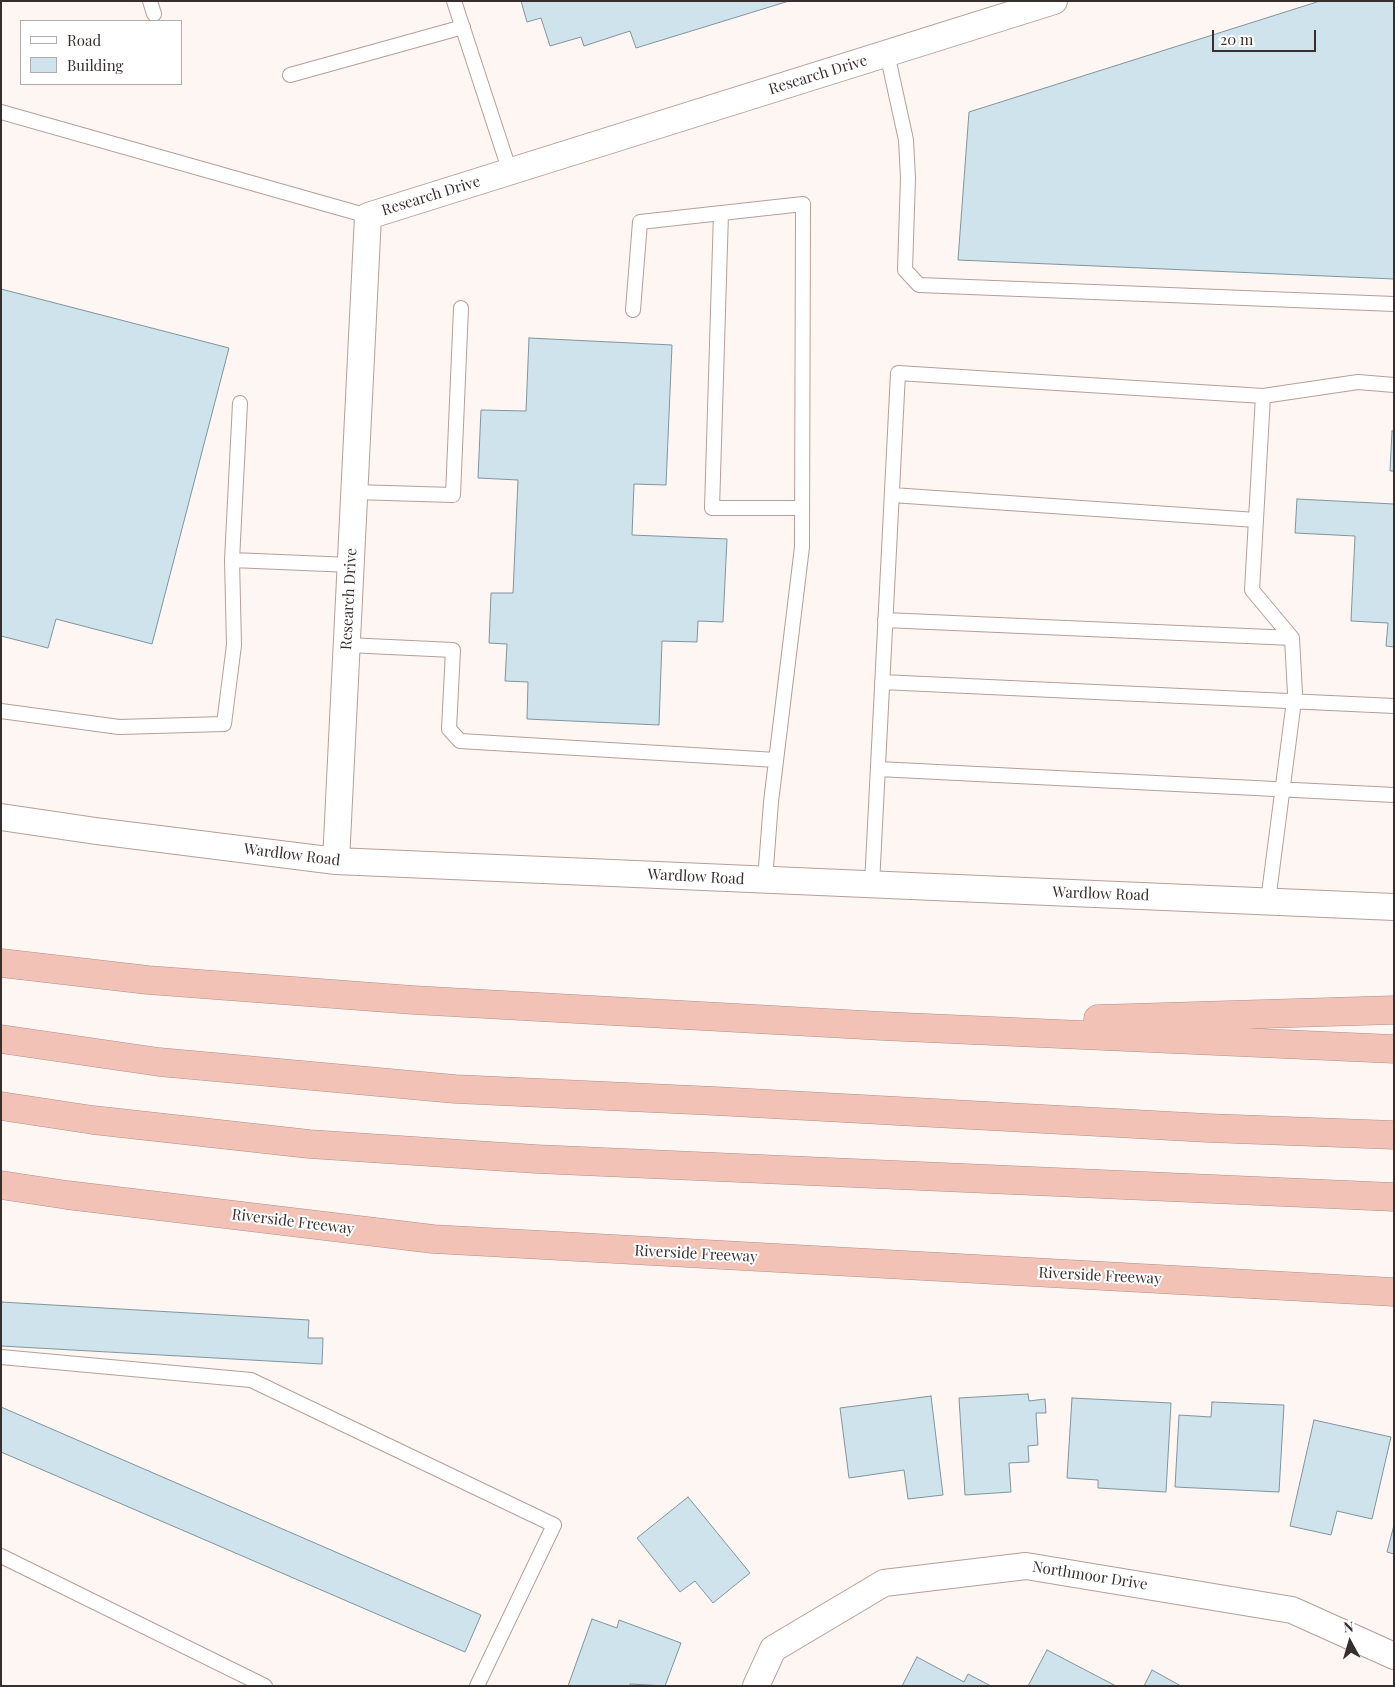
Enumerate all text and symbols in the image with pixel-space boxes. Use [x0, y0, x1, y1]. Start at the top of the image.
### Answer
legend [20, 20, 182, 85]
scale bar [1215, 20, 1319, 52]
text: 20 m [1220, 29, 1253, 49]
text: Road [67, 30, 101, 50]
street label: Research Drive [767, 51, 869, 99]
text: Building [67, 55, 123, 75]
street label: Research Drive [380, 172, 482, 220]
street label: Research Drive [337, 548, 361, 650]
street label: Wardlow Road [243, 840, 341, 870]
street label: Wardlow Road [647, 865, 745, 889]
street label: Wardlow Road [1052, 883, 1150, 905]
street label: Riverside Freeway [231, 1206, 355, 1238]
street label: Riverside Freeway [634, 1242, 758, 1266]
street label: Riverside Freeway [1038, 1264, 1162, 1288]
street label: Northmoor Drive [1031, 1558, 1149, 1594]
north arrow [1325, 1617, 1375, 1667]
text: N [1342, 1617, 1354, 1637]

